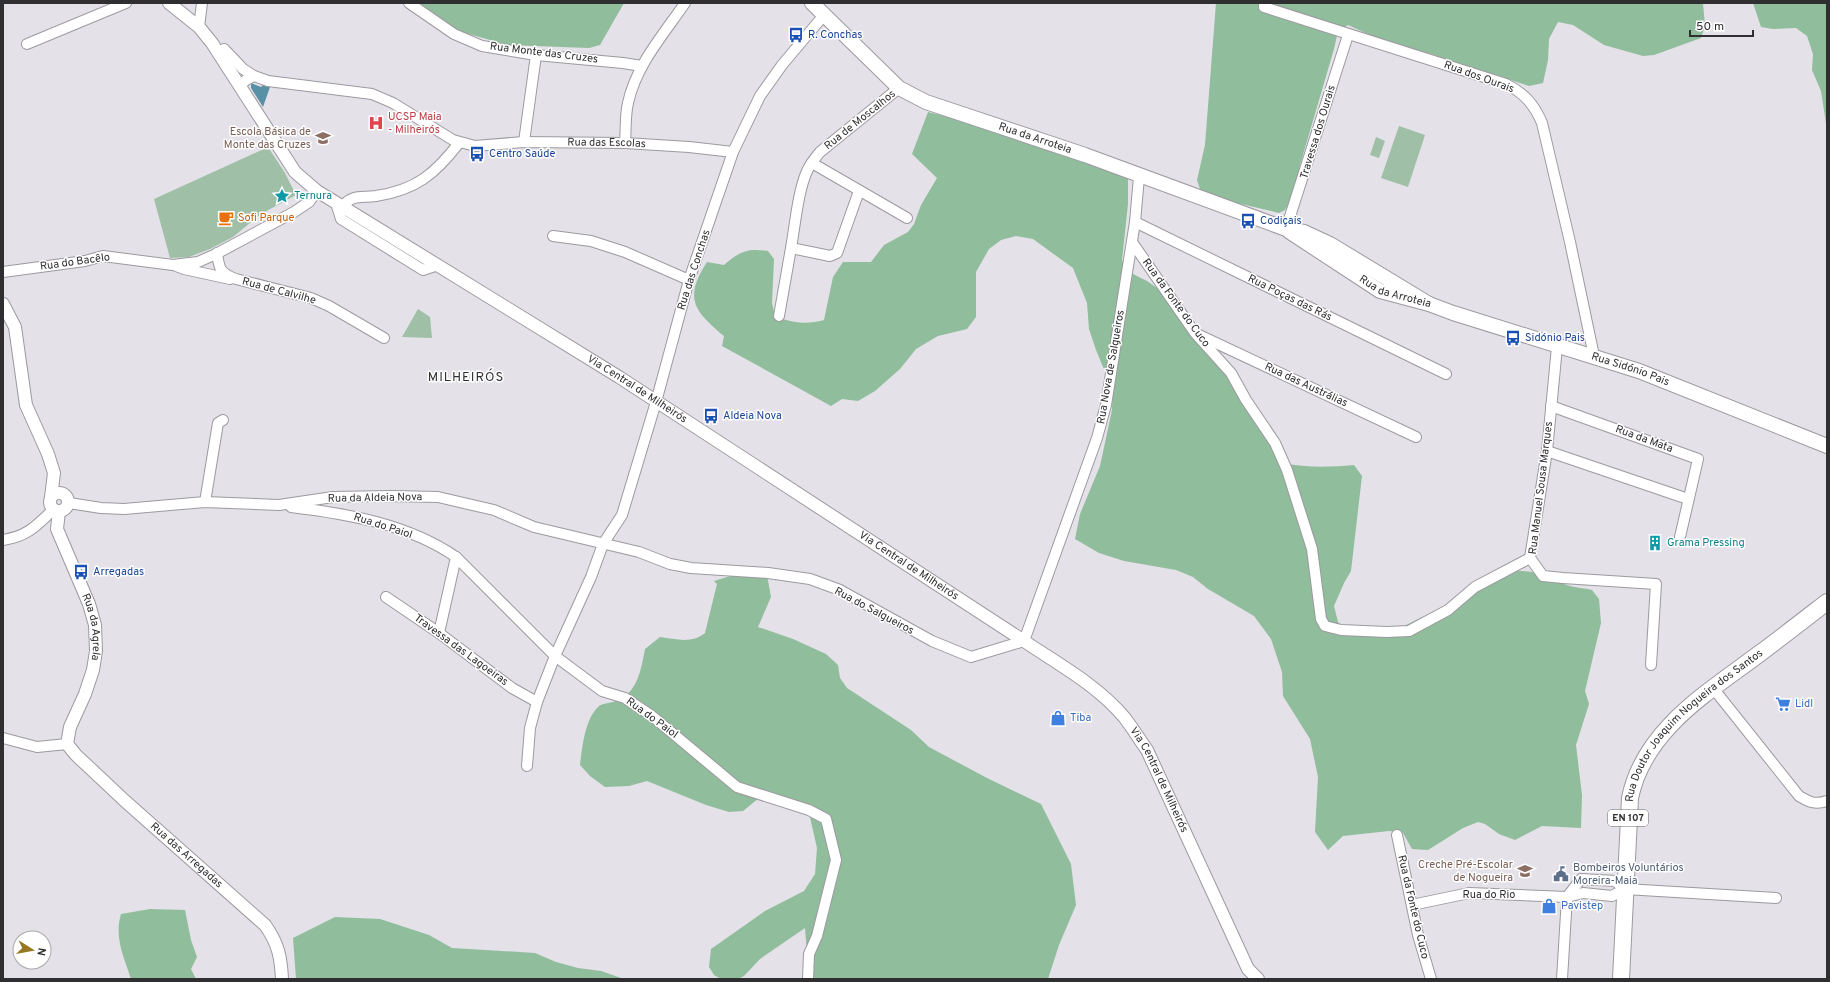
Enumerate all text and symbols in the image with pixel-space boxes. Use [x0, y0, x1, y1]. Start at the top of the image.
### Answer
scale bar [1690, 12, 1753, 38]
text: 50 m [1696, 19, 1724, 35]
bus stop icon: R. Conchas [787, 26, 805, 44]
place label: R. Conchas [808, 28, 863, 42]
street label: Rua Monte das Cruzes [489, 39, 599, 67]
street label: Rua dos Ourais [1442, 58, 1516, 96]
street label: Travessa dos Ourais [1297, 83, 1339, 181]
street label: Rua de Moscalhos [821, 87, 899, 153]
place label: UCSP Maia - Milheirós [388, 110, 442, 137]
hospital icon: UCSP Maia - Milheirós [367, 114, 385, 132]
street label: Rua da Arroteia [997, 120, 1074, 157]
place label: Escola Básica de Monte das Cruzes [224, 125, 311, 152]
school or university icon: Escola Básica de Monte das Cruzes [314, 129, 332, 147]
street label: Rua das Escolas [567, 135, 646, 151]
bus stop icon: Centro Saúde [468, 145, 486, 163]
place label: Centro Saúde [489, 147, 555, 161]
place icon: Ternura [273, 187, 291, 205]
place label: Ternura [294, 189, 332, 203]
cafe icon: Sofi Parque [217, 209, 235, 227]
place label: Sofi Parque [238, 211, 294, 225]
bus stop icon: Codiçais [1239, 212, 1257, 230]
place label: Codiçais [1260, 214, 1302, 228]
street label: Rua das Conchas [674, 228, 714, 312]
street label: Rua do Bacêlo [39, 250, 111, 274]
street label: Rua da Fonte do Cuco [1139, 256, 1213, 350]
street label: Rua Poças das Rás [1246, 272, 1334, 324]
street label: Rua da Arroteia [1356, 272, 1433, 311]
street label: Rua de Calvilhe [241, 274, 318, 308]
street label: Rua Nova de Salgueiros [1094, 309, 1128, 425]
bus stop icon: Sidónio Pais [1504, 329, 1522, 347]
place label: Sidónio Pais [1525, 331, 1585, 345]
street label: Rua Sidónio Pais [1590, 350, 1671, 389]
street label: Via Central de Milheirós [584, 352, 690, 427]
street label: Rua das Austrálias [1262, 360, 1350, 410]
district label: MILHEIRÓS [428, 368, 504, 386]
bus stop icon: Aldeia Nova [702, 407, 720, 425]
place label: Aldeia Nova [723, 409, 782, 423]
street label: Rua Manuel Sousa Marques [1526, 421, 1556, 555]
street label: Rua da Mata [1613, 422, 1675, 456]
street label: Rua da Aldeia Nova [328, 490, 423, 506]
street label: Rua do Paiol [352, 510, 414, 542]
street label: Via Central de Milheirós [856, 528, 961, 603]
building icon: Grama Pressing [1646, 534, 1664, 552]
place label: Grama Pressing [1667, 536, 1745, 550]
bus stop icon: Arregadas [72, 563, 90, 581]
place label: Arregadas [93, 565, 144, 579]
street label: Rua do Salgueiros [832, 584, 916, 638]
street label: Rua da Agrela [78, 591, 103, 662]
street label: Travessa das Lagoeiras [411, 611, 511, 689]
street label: Rua Doutor Joaquim Nogueira dos Santos [1623, 646, 1766, 802]
street label: Rua do Paiol [623, 694, 681, 742]
supermarket icon: Lidl [1774, 695, 1792, 713]
place label: Lidl [1795, 697, 1813, 711]
shop icon: Tiba [1049, 709, 1067, 727]
place label: Tiba [1070, 711, 1092, 725]
street label: Via Central de Milheirós [1127, 724, 1191, 835]
road number: EN 107 [1608, 810, 1648, 826]
street label: Rua das Arregadas [147, 820, 226, 891]
street label: Rua da Fonte do Cuco [1394, 854, 1432, 960]
place label: Creche Pré-Escolar de Nogueira [1418, 858, 1514, 885]
place label: Bombeiros Voluntários Moreira-Maia [1573, 861, 1684, 888]
school or university icon: Creche Pré-Escolar de Nogueira [1516, 862, 1534, 880]
public building icon: Bombeiros Voluntários Moreira-Maia [1552, 865, 1570, 883]
street label: Rua do Rio [1463, 888, 1515, 902]
shop icon: Pavistep [1540, 897, 1558, 915]
place label: Pavistep [1561, 899, 1603, 913]
north arrow [12, 930, 52, 970]
text: N [33, 947, 48, 957]

